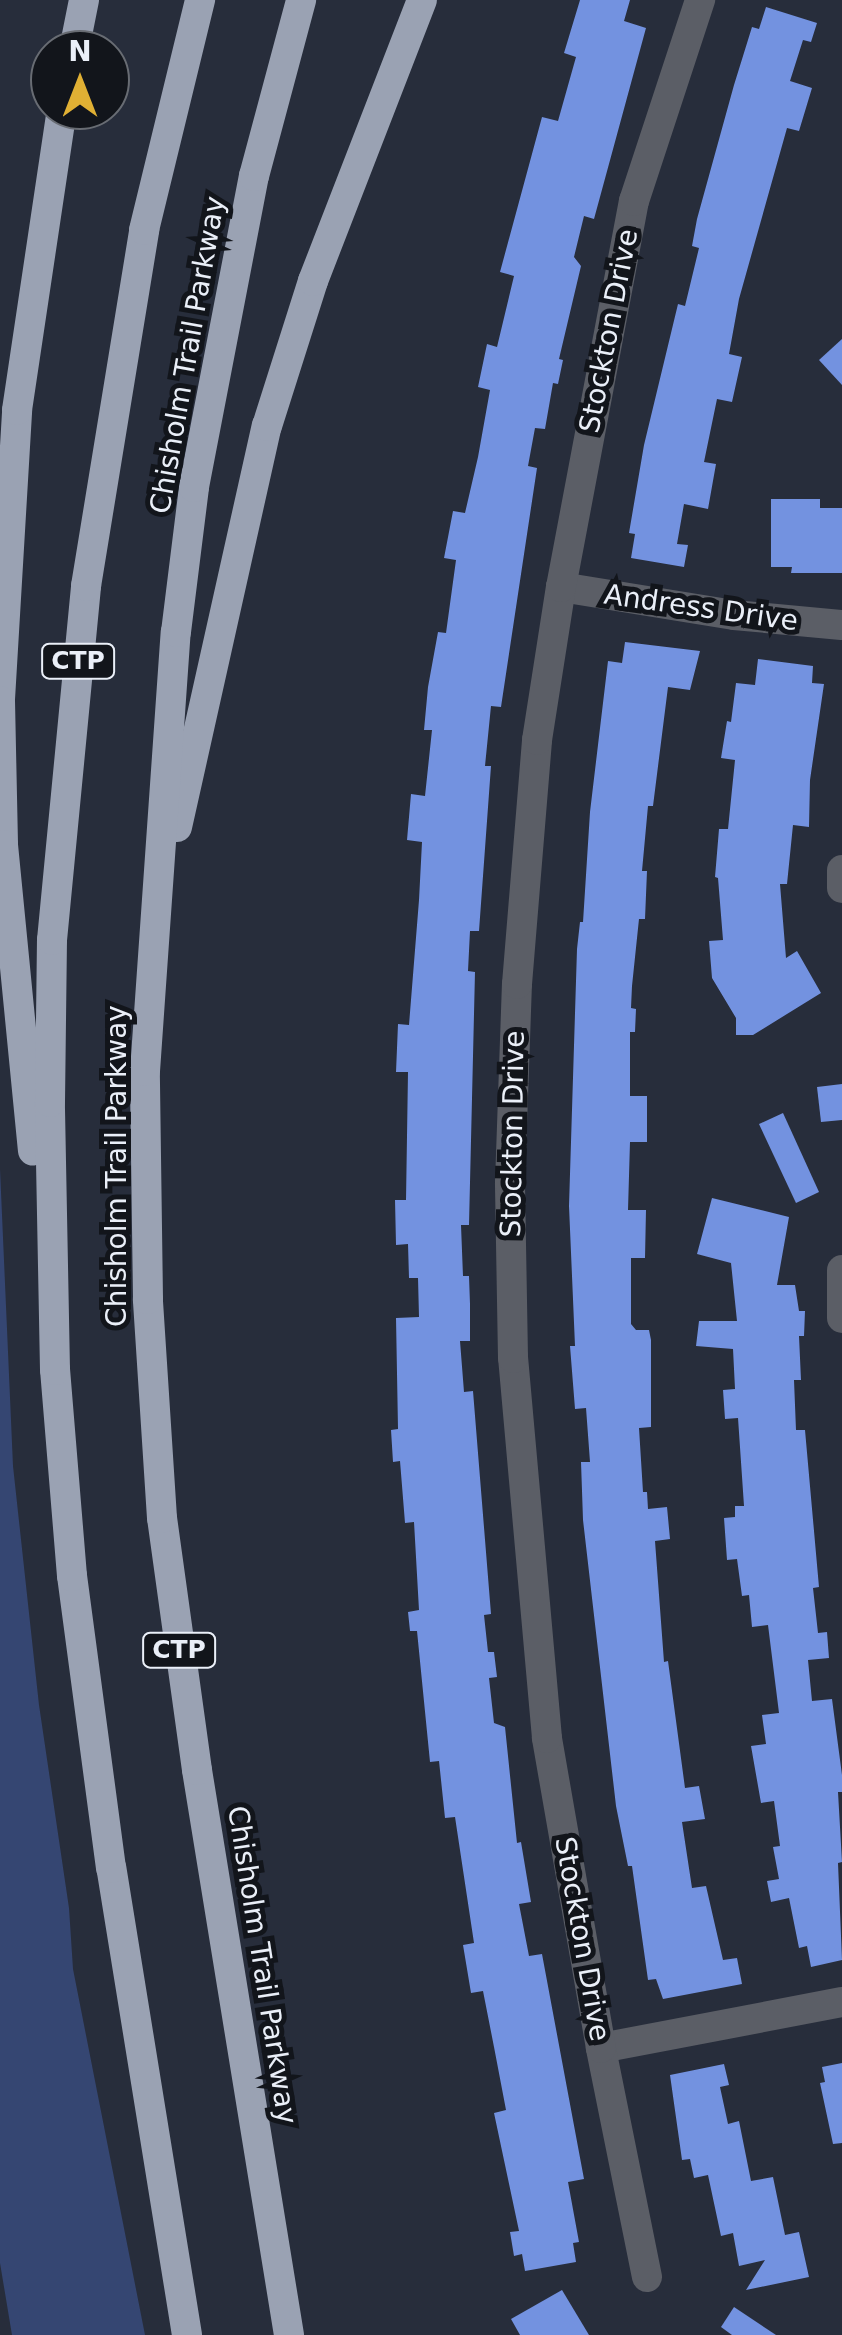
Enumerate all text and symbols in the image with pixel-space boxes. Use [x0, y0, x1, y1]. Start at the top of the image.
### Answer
north arrow [30, 30, 130, 130]
text: N [68, 35, 92, 68]
street label: Chisholm Trail Parkway [144, 194, 232, 516]
street label: Stockton Drive [573, 226, 645, 436]
street label: Andress Drive [602, 578, 800, 638]
road number: CTP [40, 641, 116, 681]
street label: Chisholm Trail Parkway [100, 1005, 134, 1327]
street label: Stockton Drive [494, 1030, 532, 1238]
road number: CTP [142, 1630, 216, 1670]
street label: Chisholm Trail Parkway [220, 1803, 304, 2127]
street label: Stockton Drive [547, 1834, 617, 2044]

